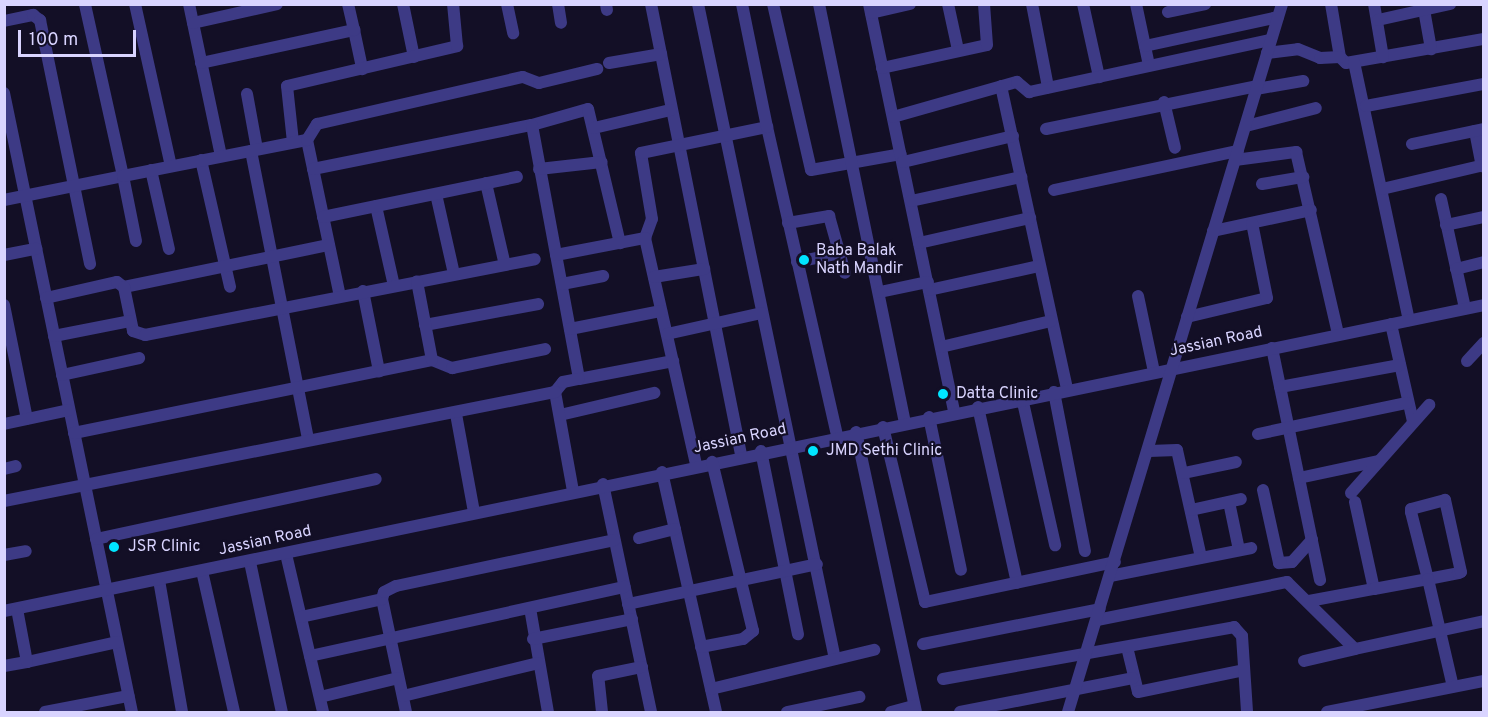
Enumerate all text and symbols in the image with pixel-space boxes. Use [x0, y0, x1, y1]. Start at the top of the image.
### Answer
scale bar [21, 18, 140, 56]
text: 100 m [29, 29, 78, 52]
place label: Baba Balak Nath Mandir [816, 241, 903, 279]
marker: Baba Balak Nath Mandir [797, 253, 811, 267]
street label: Jassian Road [1168, 323, 1264, 361]
place label: Datta Clinic [956, 384, 1038, 404]
marker: Datta Clinic [934, 385, 952, 403]
street label: Jassian Road [692, 420, 788, 458]
place label: JMD Sethi Clinic [826, 441, 942, 461]
marker: JMD Sethi Clinic [804, 442, 822, 460]
street label: Jassian Road [217, 522, 313, 560]
place label: JSR Clinic [128, 537, 200, 557]
marker: JSR Clinic [105, 538, 123, 556]

